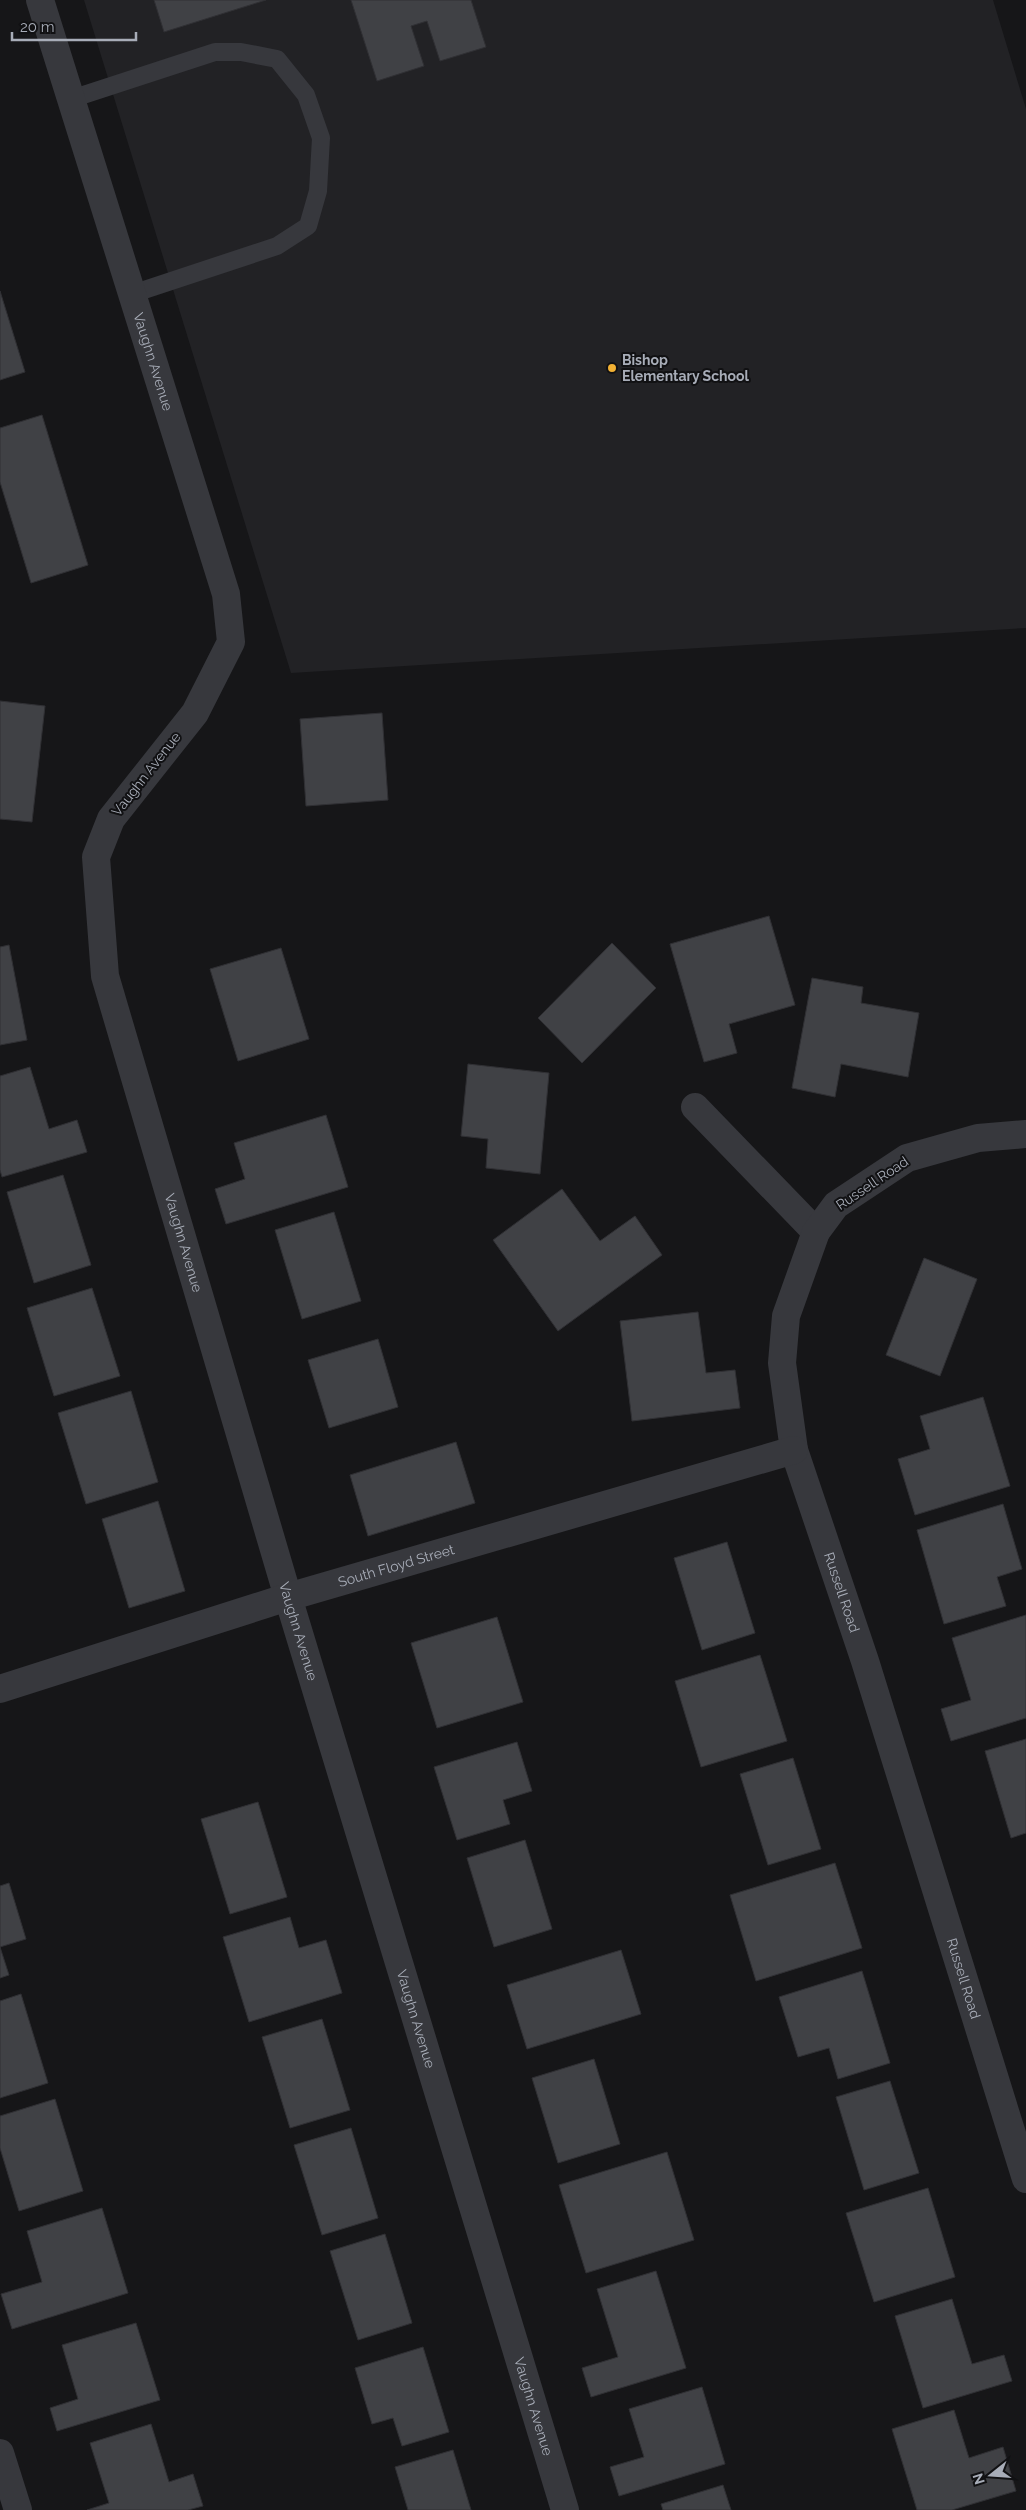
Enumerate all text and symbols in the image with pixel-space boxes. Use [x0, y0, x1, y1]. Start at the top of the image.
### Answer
scale bar [12, 10, 136, 42]
text: 20 m [20, 18, 55, 36]
street label: Vaughn Avenue [130, 311, 176, 413]
place label: Bishop Elementary School [622, 352, 750, 384]
marker: Bishop Elementary School [606, 362, 618, 374]
street label: Vaughn Avenue [108, 729, 184, 819]
street label: Russell Road [833, 1153, 911, 1213]
street label: Vaughn Avenue [162, 1192, 206, 1294]
street label: South Floyd Street [336, 1541, 456, 1590]
street label: Russell Road [821, 1550, 863, 1634]
street label: Vaughn Avenue [276, 1580, 321, 1682]
street label: Russell Road [944, 1936, 984, 2021]
street label: Vaughn Avenue [394, 1968, 438, 2070]
street label: Vaughn Avenue [511, 2355, 556, 2458]
north arrow [966, 2450, 1016, 2500]
text: N [969, 2471, 988, 2486]

